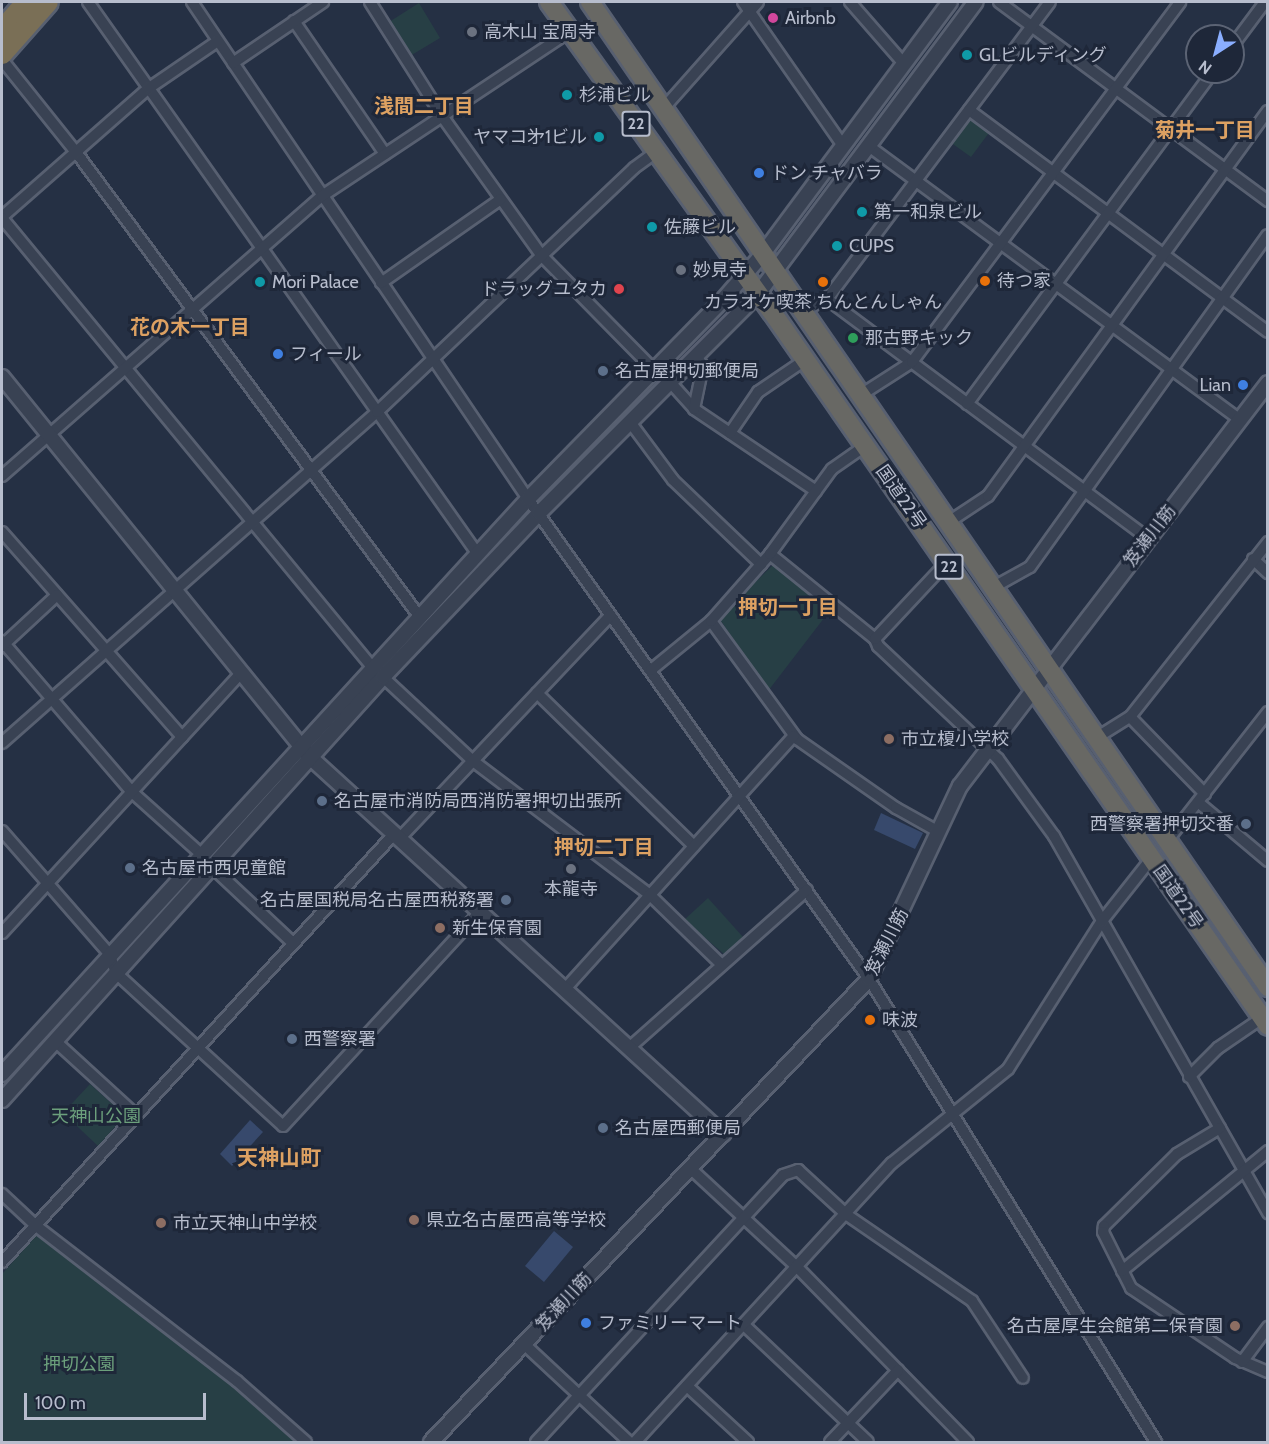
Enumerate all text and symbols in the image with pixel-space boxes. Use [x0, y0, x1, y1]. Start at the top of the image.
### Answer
place label: Airbnb [785, 7, 836, 29]
marker: Airbnb [766, 11, 780, 25]
place label: 高木山 宝周寺 [484, 21, 596, 43]
north arrow [1185, 24, 1245, 84]
marker: 高木山 宝周寺 [465, 25, 479, 39]
place label: GLビルディング [979, 44, 1108, 66]
marker: GLビルディング [960, 48, 974, 62]
text: N [1195, 56, 1215, 78]
place label: 杉浦ビル [579, 84, 651, 106]
marker: 杉浦ビル [560, 88, 574, 102]
district label: 浅間二丁目 [374, 94, 474, 118]
road number: 22 [621, 111, 651, 137]
district label: 菊井一丁目 [1155, 118, 1255, 142]
place label: ヤマコ㐧1ビル [473, 126, 587, 148]
marker: ヤマコ㐧1ビル [592, 130, 606, 144]
place label: ドン チャバラ [771, 162, 883, 184]
marker: ドン チャバラ [752, 166, 766, 180]
place label: 第一和泉ビル [874, 201, 982, 223]
marker: 第一和泉ビル [855, 205, 869, 219]
place label: 佐藤ビル [664, 216, 736, 238]
marker: 佐藤ビル [645, 220, 659, 234]
place label: CUPS [849, 235, 894, 257]
marker: CUPS [830, 239, 844, 253]
place label: 妙見寺 [693, 259, 747, 281]
marker: 妙見寺 [674, 263, 688, 277]
place label: 待つ家 [997, 270, 1051, 292]
place label: Mori Palace [272, 271, 359, 293]
marker: 待つ家 [978, 274, 992, 288]
marker: Mori Palace [253, 275, 267, 289]
marker: カラオケ喫茶 ちんとんしゃん [816, 275, 830, 289]
place label: ドラッグユタカ [481, 278, 607, 300]
marker: ドラッグユタカ [612, 282, 626, 296]
place label: カラオケ喫茶 ちんとんしゃん [704, 291, 942, 313]
district label: 花の木一丁目 [130, 315, 250, 339]
place label: 那古野キック [865, 327, 973, 349]
marker: 那古野キック [846, 331, 860, 345]
place label: フィール [290, 343, 362, 365]
marker: フィール [271, 347, 285, 361]
place label: 名古屋押切郵便局 [615, 360, 759, 382]
marker: 名古屋押切郵便局 [596, 364, 610, 378]
place label: Lian [1199, 374, 1231, 396]
marker: Lian [1236, 378, 1250, 392]
street label: 国道22号 [871, 461, 931, 533]
street label: 笈瀬川筋 [1119, 501, 1181, 571]
road number: 22 [934, 554, 964, 580]
district label: 押切一丁目 [738, 595, 838, 619]
place label: 市立榎小学校 [901, 728, 1009, 750]
marker: 市立榎小学校 [882, 732, 896, 746]
place label: 名古屋市消防局西消防署押切出張所 [334, 790, 622, 812]
marker: 名古屋市消防局西消防署押切出張所 [315, 794, 329, 808]
place label: 西警察署押切交番 [1090, 813, 1234, 835]
marker: 西警察署押切交番 [1239, 817, 1253, 831]
district label: 押切二丁目 [554, 835, 654, 859]
place label: 名古屋市西児童館 [142, 857, 286, 879]
marker: 名古屋市西児童館 [123, 861, 137, 875]
street label: 国道22号 [1148, 861, 1208, 933]
marker: 本龍寺 [564, 862, 578, 876]
place label: 本龍寺 [544, 878, 598, 900]
place label: 名古屋国税局名古屋西税務署 [260, 889, 494, 911]
marker: 名古屋国税局名古屋西税務署 [499, 893, 513, 907]
street label: 笈瀬川筋 [861, 905, 913, 979]
place label: 新生保育園 [452, 917, 542, 939]
marker: 新生保育園 [433, 921, 447, 935]
place label: 味波 [882, 1009, 918, 1031]
marker: 味波 [863, 1013, 877, 1027]
place label: 西警察署 [304, 1028, 376, 1050]
marker: 西警察署 [285, 1032, 299, 1046]
park label: 天神山公園 [51, 1105, 141, 1127]
place label: 名古屋西郵便局 [615, 1117, 741, 1139]
marker: 名古屋西郵便局 [596, 1121, 610, 1135]
district label: 天神山町 [237, 1145, 321, 1171]
place label: 県立名古屋西高等学校 [426, 1209, 606, 1231]
place label: 市立天神山中学校 [173, 1212, 317, 1234]
marker: 県立名古屋西高等学校 [407, 1213, 421, 1227]
marker: 市立天神山中学校 [154, 1216, 168, 1230]
street label: 笈瀬川筋 [532, 1268, 596, 1336]
place label: ファミリーマート [598, 1312, 742, 1334]
place label: 名古屋厚生会館第二保育園 [1007, 1315, 1223, 1337]
marker: ファミリーマート [579, 1316, 593, 1330]
marker: 名古屋厚生会館第二保育園 [1228, 1319, 1242, 1333]
park label: 押切公園 [43, 1353, 115, 1375]
scale bar [27, 1381, 208, 1419]
text: 100 m [35, 1392, 86, 1414]

